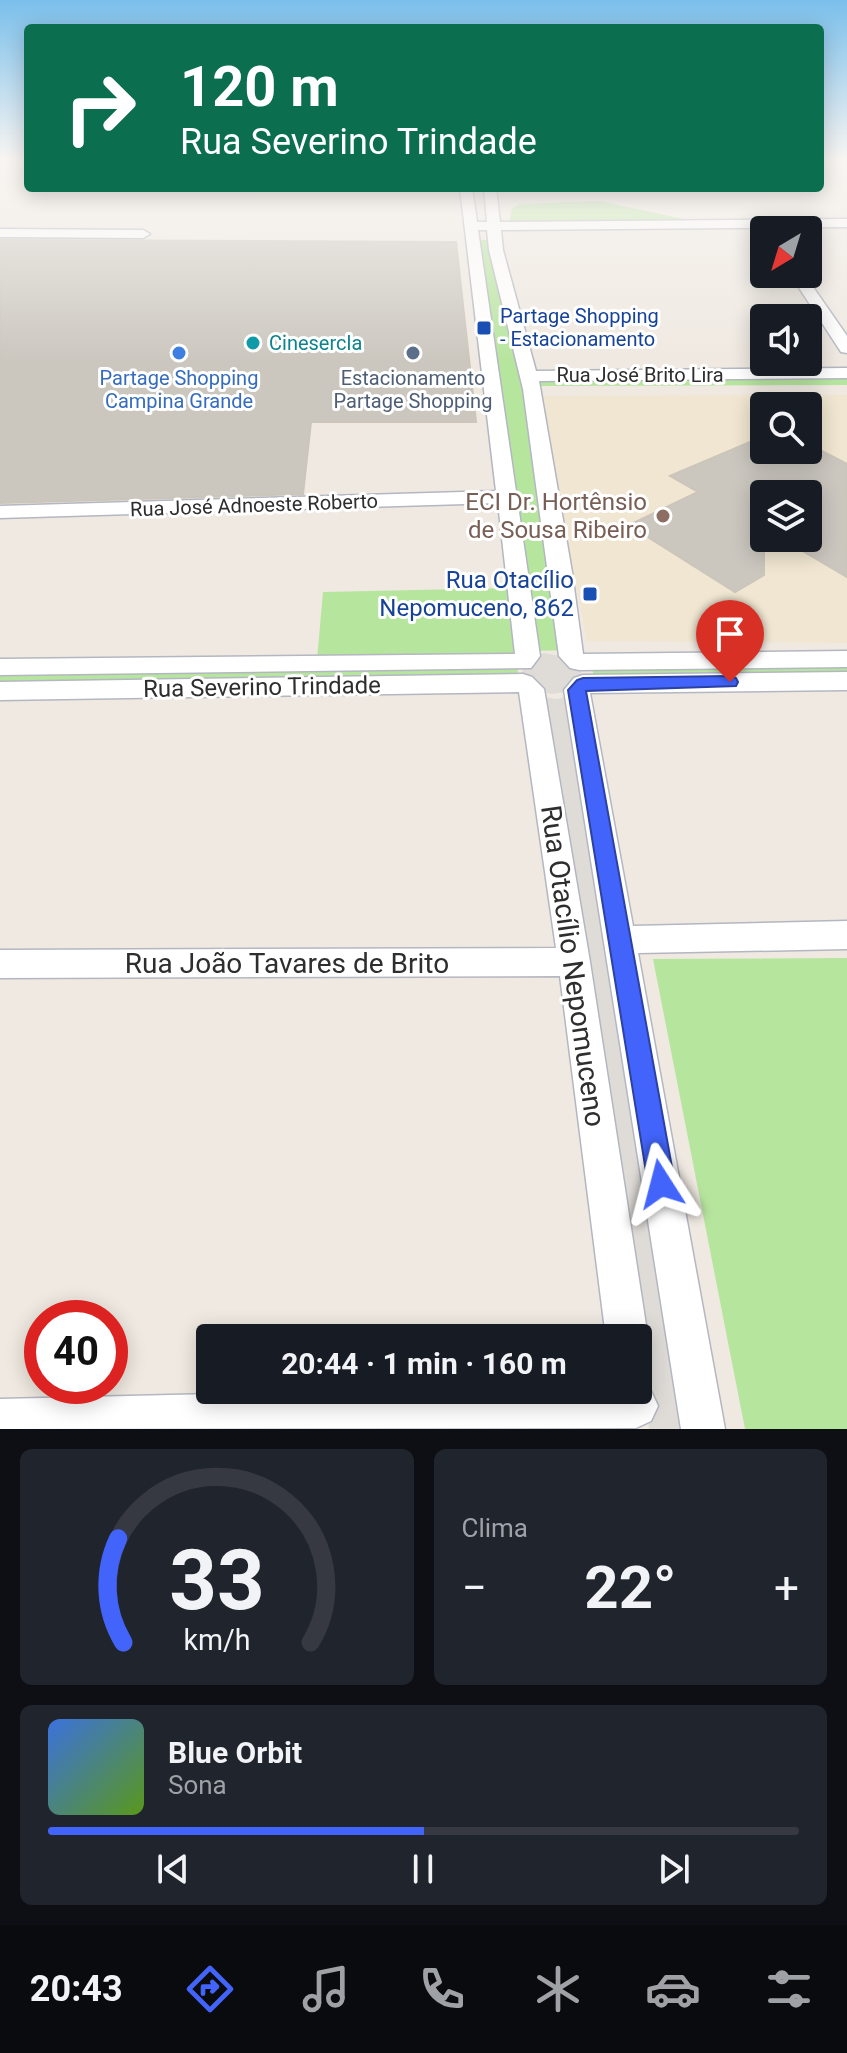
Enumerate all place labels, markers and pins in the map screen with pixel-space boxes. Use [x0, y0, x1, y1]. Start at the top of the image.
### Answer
place label: Partage Shopping - Estacionamento [500, 304, 659, 351]
marker: Partage Shopping - Estacionamento [475, 319, 493, 337]
place label: Cinesercla [269, 331, 362, 355]
marker: Cinesercla [244, 334, 262, 352]
marker: Partage Shopping Campina Grande [170, 344, 188, 362]
marker: Estacionamento Partage Shopping [404, 344, 422, 362]
place label: Partage Shopping Campina Grande [100, 366, 258, 413]
place label: Estacionamento Partage Shopping [334, 366, 492, 413]
place label: ECI Dr. Hortênsio de Sousa Ribeiro [465, 488, 647, 544]
marker: ECI Dr. Hortênsio de Sousa Ribeiro [654, 507, 672, 525]
place label: Rua Otacílio Nepomuceno, 862 [379, 566, 574, 622]
marker: Rua Otacílio Nepomuceno, 862 [581, 585, 599, 603]
pin [696, 600, 764, 682]

